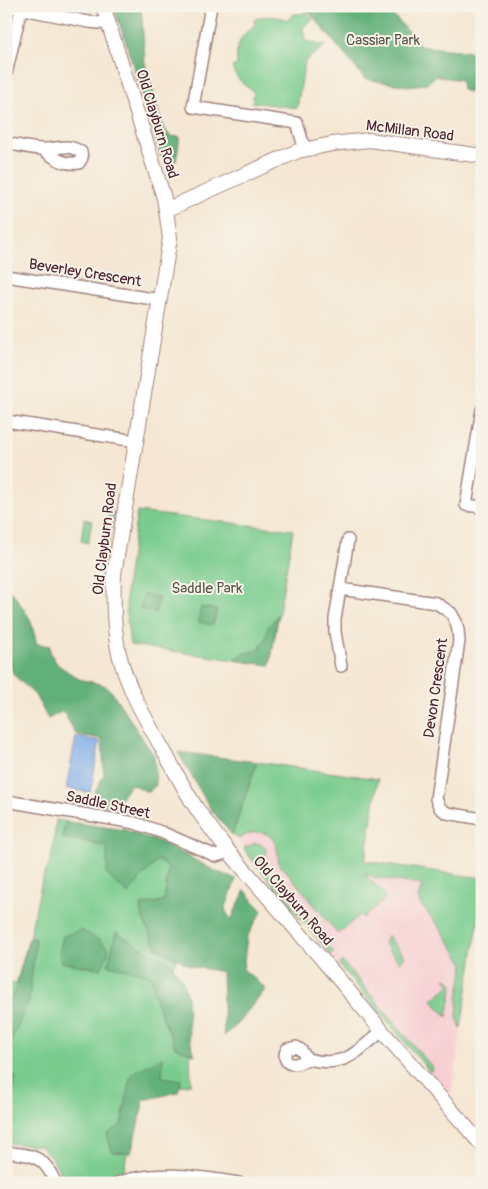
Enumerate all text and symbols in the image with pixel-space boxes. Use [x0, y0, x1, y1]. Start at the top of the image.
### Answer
park label: Cassiar Park [346, 31, 421, 50]
street label: Old Clayburn Road [131, 67, 183, 181]
street label: McMillan Road [365, 116, 455, 146]
street label: Beverley Crescent [27, 255, 143, 291]
street label: Old Clayburn Road [89, 482, 121, 596]
park label: Saddle Park [172, 579, 243, 598]
street label: Devon Crescent [420, 636, 453, 739]
street label: Saddle Street [64, 787, 153, 823]
street label: Old Clayburn Road [249, 852, 337, 950]

